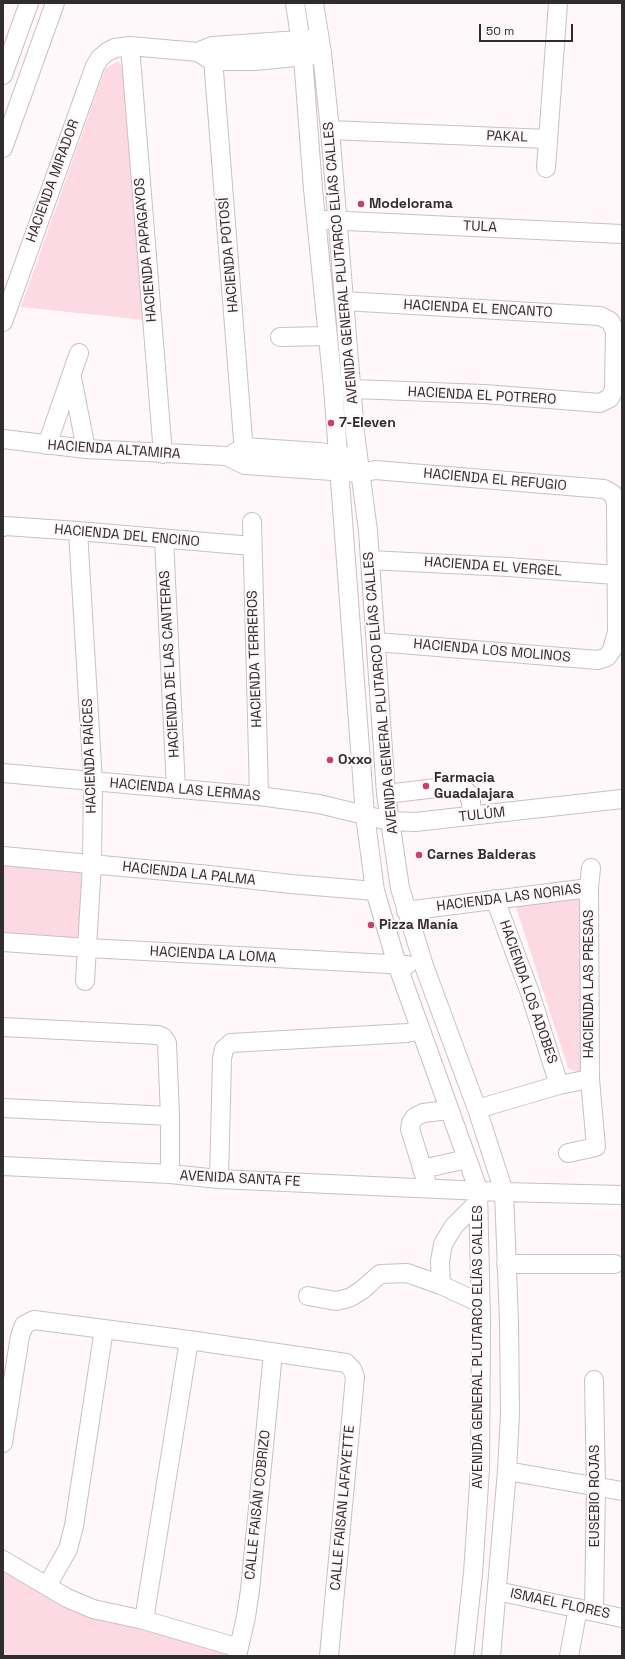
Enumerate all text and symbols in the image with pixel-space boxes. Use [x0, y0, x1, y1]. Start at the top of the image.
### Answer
scale bar [481, 16, 575, 42]
text: 50 m [486, 23, 514, 39]
street label: HACIENDA MIRADOR [23, 117, 83, 245]
street label: AVENIDA GENERAL PLUTARCO ELÍAS CALLES [320, 121, 362, 405]
street label: PAKAL [486, 128, 528, 146]
street label: HACIENDA PAPAGAYOS [131, 177, 161, 323]
place label: Modelorama [369, 196, 453, 212]
street label: HACIENDA POTOSÍ [216, 197, 242, 313]
marker: Modelorama [356, 199, 366, 209]
street label: TULA [463, 218, 497, 236]
street label: HACIENDA EL ENCANTO [403, 297, 553, 321]
street label: HACIENDA EL POTRERO [407, 384, 557, 408]
place label: 7-Eleven [339, 415, 396, 431]
marker: 7-Eleven [326, 418, 336, 428]
street label: HACIENDA ALTAMIRA [47, 437, 181, 463]
street label: HACIENDA EL REFUGIO [423, 465, 567, 495]
street label: HACIENDA DEL ENCINO [54, 521, 200, 551]
street label: AVENIDA GENERAL PLUTARCO ELÍAS CALLES [360, 551, 402, 835]
street label: HACIENDA EL VERGEL [423, 554, 563, 580]
street label: HACIENDA DE LAS CANTERAS [157, 570, 183, 758]
street label: HACIENDA TERREROS [244, 590, 266, 728]
street label: HACIENDA LOS MOLINOS [413, 636, 571, 666]
street label: HACIENDA RAÍCES [80, 698, 100, 814]
place label: Oxxo [338, 752, 372, 768]
marker: Oxxo [325, 755, 335, 765]
place label: Farmacia Guadalajara [434, 770, 514, 802]
street label: HACIENDA LAS LERMAS [109, 775, 261, 805]
marker: Farmacia Guadalajara [421, 781, 431, 791]
street label: TULÚM [458, 804, 506, 826]
place label: Carnes Balderas [427, 847, 536, 863]
marker: Carnes Balderas [414, 850, 424, 860]
street label: HACIENDA LA PALMA [121, 859, 257, 889]
street label: HACIENDA LAS NORIAS [436, 881, 582, 915]
street label: HACIENDA LAS PRESAS [581, 910, 597, 1058]
place label: Pizza Manía [379, 917, 458, 933]
street label: HACIENDA LOS ADOBES [496, 918, 560, 1066]
marker: Pizza Manía [366, 920, 376, 930]
street label: HACIENDA LA LOMA [149, 943, 277, 967]
street label: AVENIDA SANTA FE [179, 1167, 301, 1191]
street label: AVENIDA GENERAL PLUTARCO ELÍAS CALLES [470, 1205, 486, 1489]
street label: CALLE FAISAN LAFAYETTE [327, 1425, 359, 1591]
street label: CALLE FAISÁN COBRIZO [242, 1429, 274, 1581]
street label: EUSEBIO ROJAS [587, 1445, 603, 1547]
street label: ISMAEL FLORES [509, 1585, 611, 1623]

